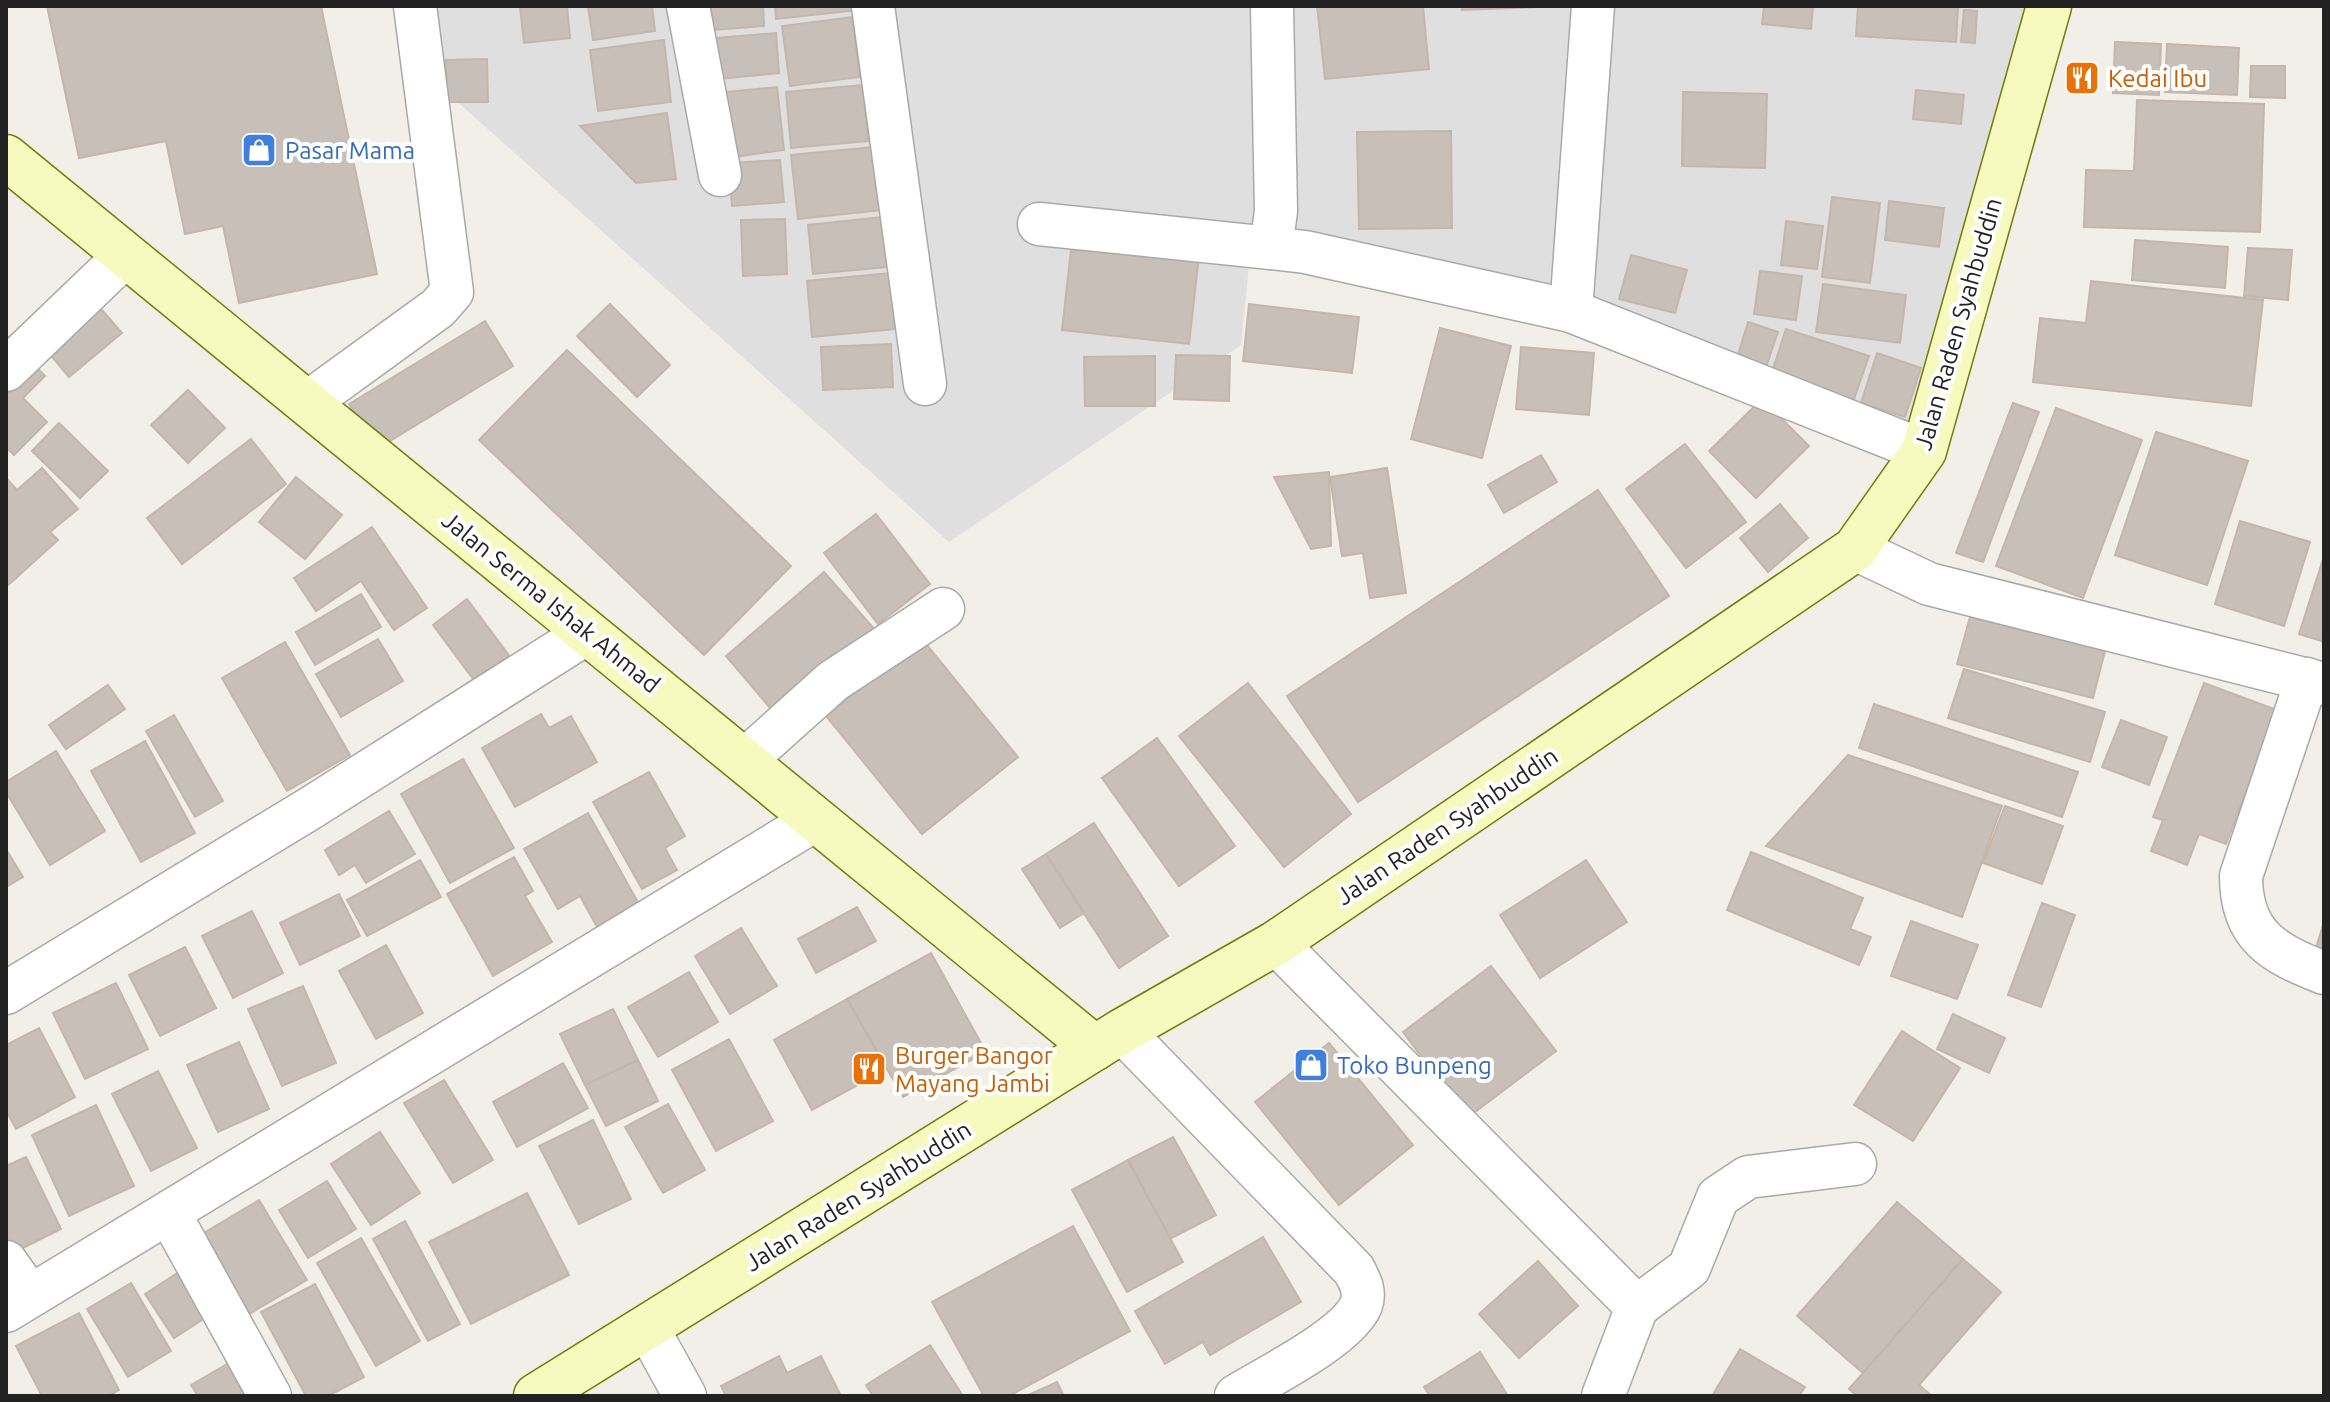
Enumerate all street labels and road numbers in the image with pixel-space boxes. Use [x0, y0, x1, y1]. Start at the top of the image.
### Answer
street label: Jalan Raden Syahbuddin [1909, 195, 2007, 453]
street label: Jalan Serma Ishak Ahmad [437, 506, 665, 698]
street label: Jalan Raden Syahbuddin [1331, 742, 1563, 910]
street label: Jalan Raden Syahbuddin [740, 1115, 976, 1277]

